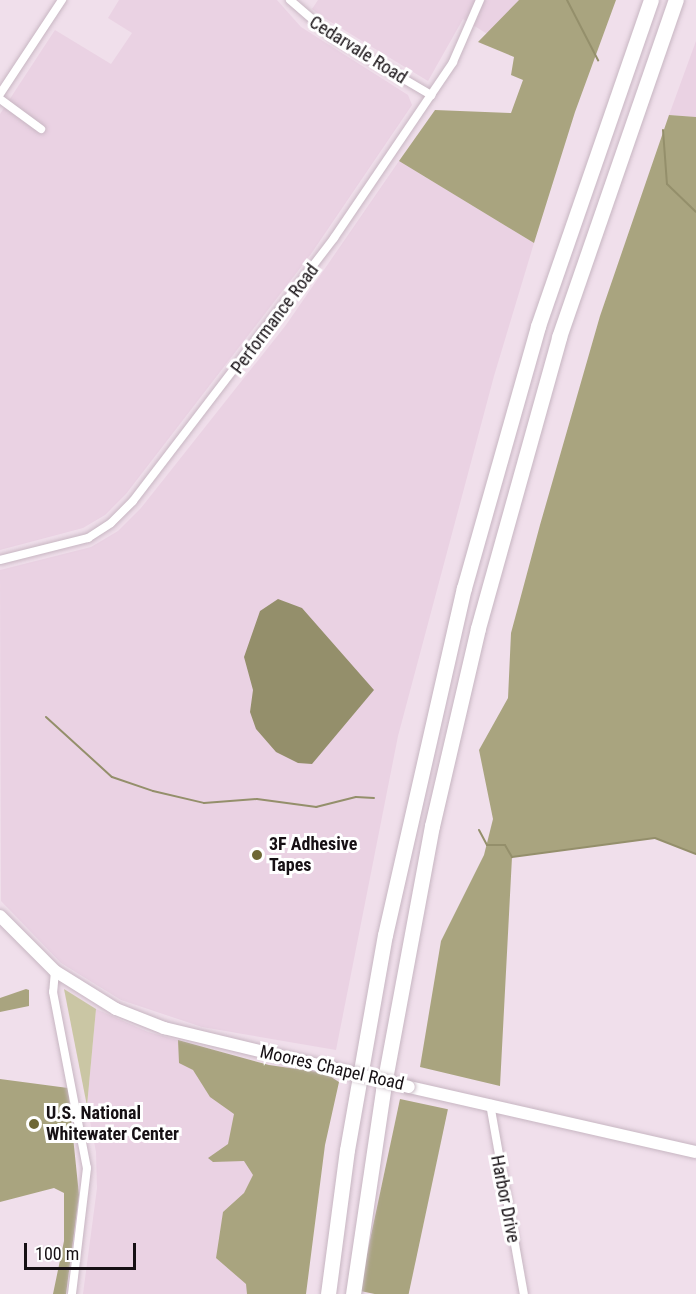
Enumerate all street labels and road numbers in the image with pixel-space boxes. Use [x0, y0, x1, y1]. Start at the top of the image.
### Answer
street label: Cedarvale Road [305, 11, 411, 89]
street label: Performance Road [227, 260, 323, 378]
street label: Moores Chapel Road [258, 1041, 406, 1095]
street label: Harbor Drive [486, 1153, 524, 1245]

